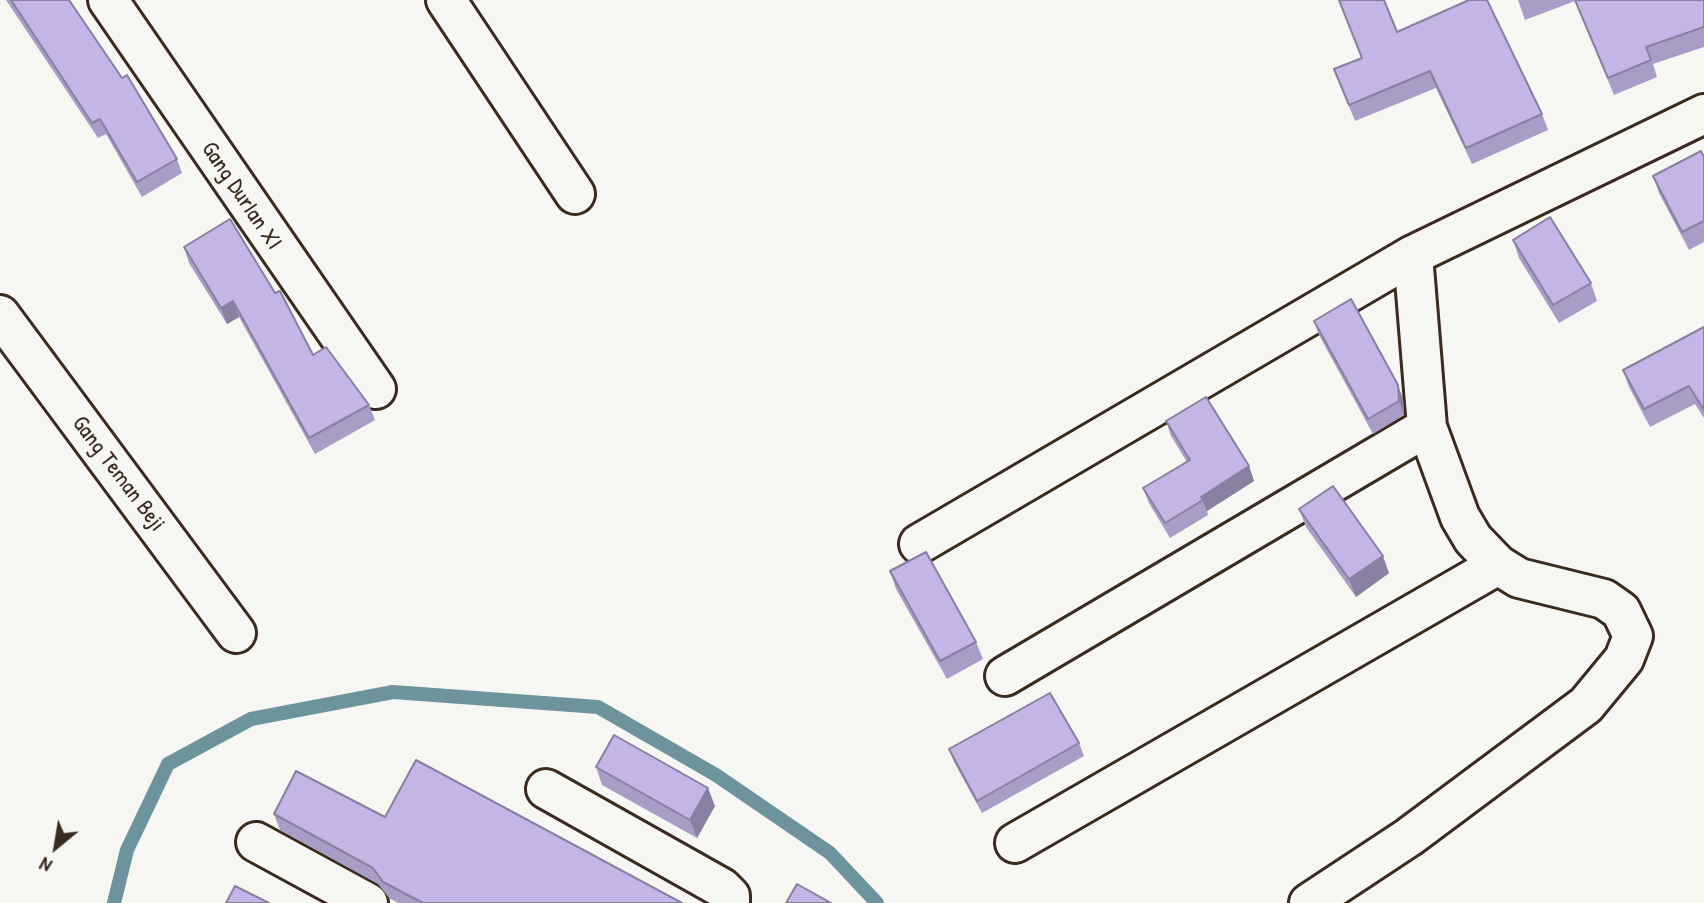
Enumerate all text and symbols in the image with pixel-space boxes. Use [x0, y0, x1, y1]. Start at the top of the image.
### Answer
street label: Gang DurIan XI [195, 137, 287, 255]
street label: Gang Teman Beji [66, 411, 170, 537]
north arrow [21, 812, 91, 882]
text: N [35, 851, 56, 879]

